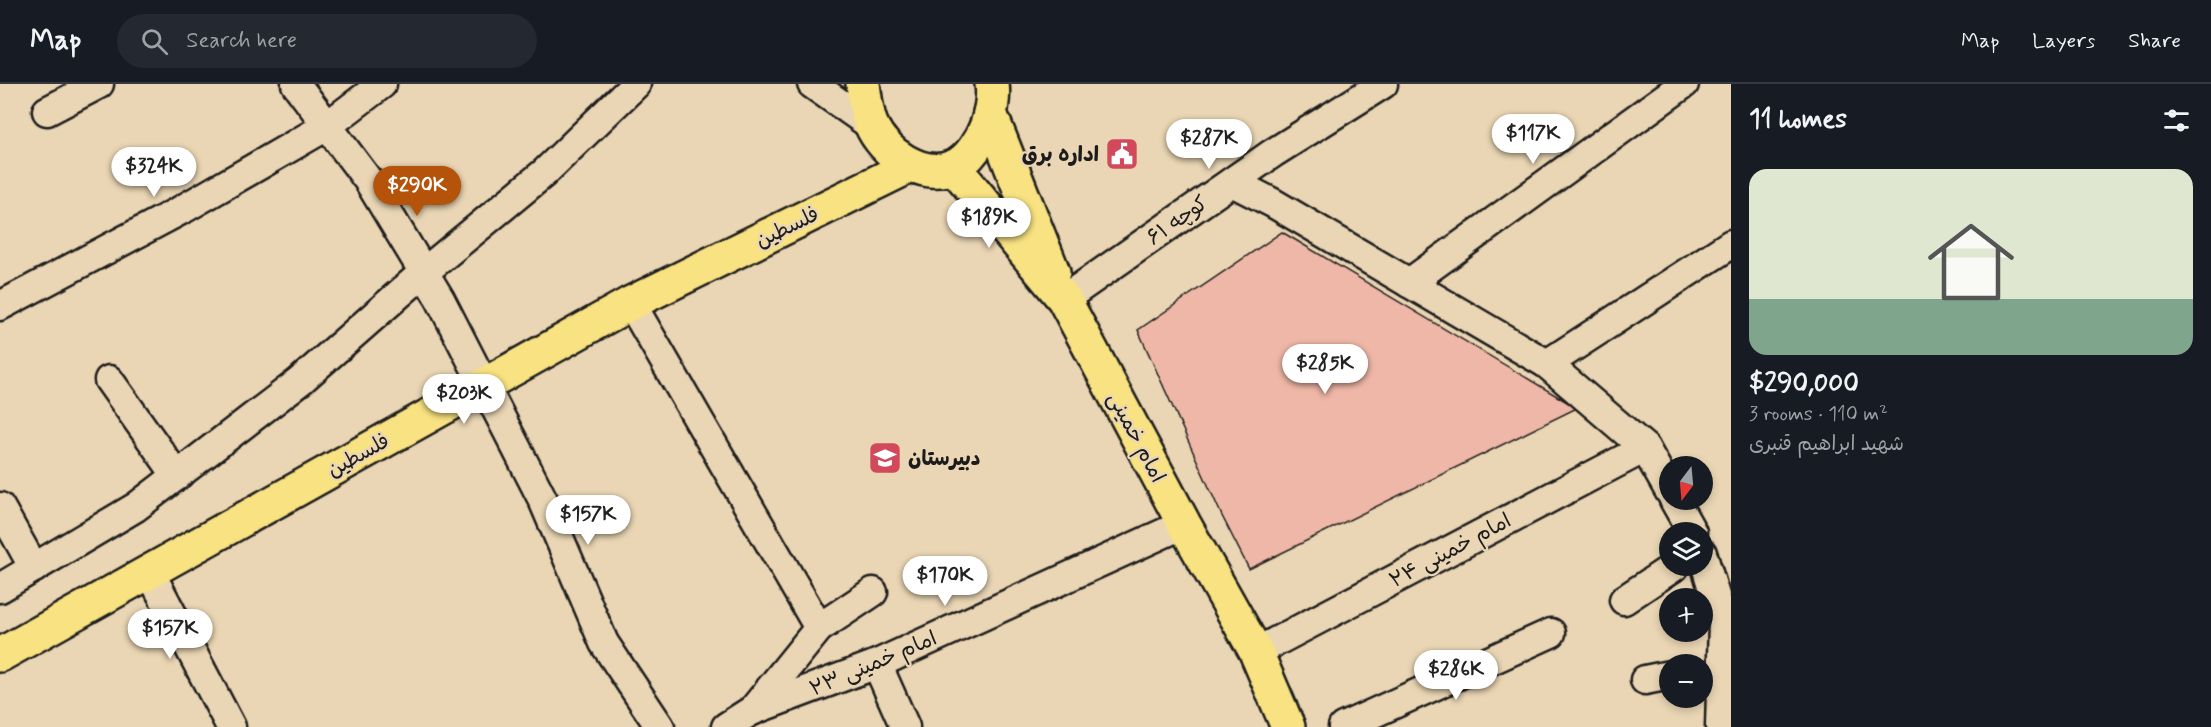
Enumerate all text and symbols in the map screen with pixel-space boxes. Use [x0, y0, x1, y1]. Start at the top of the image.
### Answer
search box [117, 14, 537, 68]
text: Map [30, 23, 81, 60]
icon: search [138, 25, 171, 58]
text: Search here [186, 27, 297, 55]
text: Map [1961, 27, 1999, 55]
text: Layers [2032, 27, 2095, 55]
text: Share [2128, 27, 2181, 55]
text: 11 homes [1749, 103, 1847, 137]
icon: filters [2160, 104, 2193, 137]
pin: $117K [1491, 114, 1575, 165]
pin: $287K [1167, 119, 1251, 170]
text: $117K [1506, 120, 1560, 147]
text: $287K [1180, 125, 1238, 152]
public building icon: اداره برق [1104, 136, 1140, 172]
place label: اداره برق [1022, 141, 1099, 169]
pin: $324K [112, 147, 196, 198]
text: $324K [125, 153, 183, 180]
pin: $290K [375, 166, 459, 217]
text: $290K [387, 172, 447, 199]
street label: کوچه ۶۱ [1141, 190, 1214, 252]
pin: $189K [947, 198, 1031, 249]
street label: فلسطین [751, 201, 824, 255]
text: $189K [961, 204, 1017, 231]
icon: home [1917, 208, 2025, 316]
pin: $285K [1283, 344, 1367, 395]
text: $285K [1296, 350, 1354, 377]
text: $290,000 [1749, 367, 1859, 401]
pin: $203K [422, 374, 506, 425]
text: $203K [436, 380, 492, 407]
street label: امام خمینی [1100, 387, 1172, 488]
text: 3 rooms · 110 m² [1749, 401, 1888, 428]
street label: فلسطین [322, 427, 395, 484]
text: شهید ابراهیم قنبری [1749, 431, 1904, 458]
school or university icon: دبیرستان [867, 440, 903, 476]
place label: دبیرستان [908, 445, 981, 473]
north arrow [1659, 456, 1713, 510]
map controls [1659, 456, 1713, 708]
pin: $157K [546, 495, 630, 546]
text: $157K [560, 501, 616, 528]
street label: امام خمینی ۲۴ [1385, 507, 1517, 596]
button: layers [1659, 522, 1713, 576]
pin: $170K [903, 556, 987, 607]
text: $170K [917, 562, 973, 589]
button: + [1659, 588, 1713, 642]
pin: $157K [128, 609, 212, 660]
text: $157K [142, 615, 198, 642]
street label: امام خمینی ۲۳ [805, 624, 942, 704]
pin: $286K [1414, 650, 1498, 701]
button: − [1659, 654, 1713, 708]
text: $286K [1428, 656, 1484, 683]

